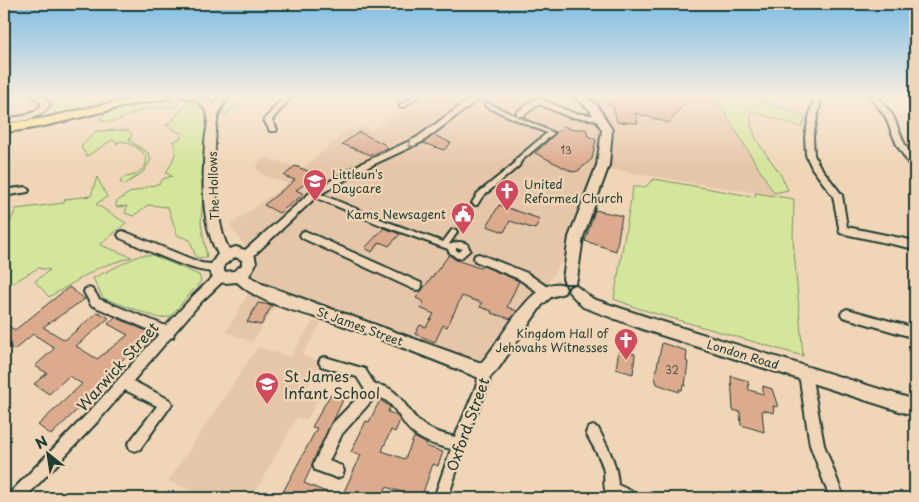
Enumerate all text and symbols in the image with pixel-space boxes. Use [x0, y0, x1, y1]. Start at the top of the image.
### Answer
one-way arrow [407, 138, 416, 148]
house number: 13 [560, 142, 572, 157]
street label: The Hollows [203, 151, 223, 221]
place label: Littleun's Daycare [332, 165, 383, 197]
school or university icon: Littleun's Daycare [302, 168, 328, 202]
place label: United Reformed Church [524, 175, 623, 207]
church icon: United Reformed Church [494, 178, 520, 212]
public building icon: Kams Newsagent [450, 201, 476, 235]
place label: Kams Newsagent [347, 205, 446, 223]
street label: St James Street [314, 302, 406, 350]
street label: Warwick Street [71, 316, 163, 416]
place label: Kingdom Hall of Jehovahs Witnesses [496, 324, 609, 356]
church icon: Kingdom Hall of Jehovahs Witnesses [613, 327, 639, 361]
street label: London Road [705, 335, 781, 373]
house number: 32 [665, 362, 679, 377]
place label: St James Infant School [284, 364, 380, 404]
school or university icon: St James Infant School [254, 371, 280, 405]
street label: Oxford Street [439, 374, 495, 474]
north arrow [22, 430, 72, 480]
text: N [31, 430, 51, 454]

